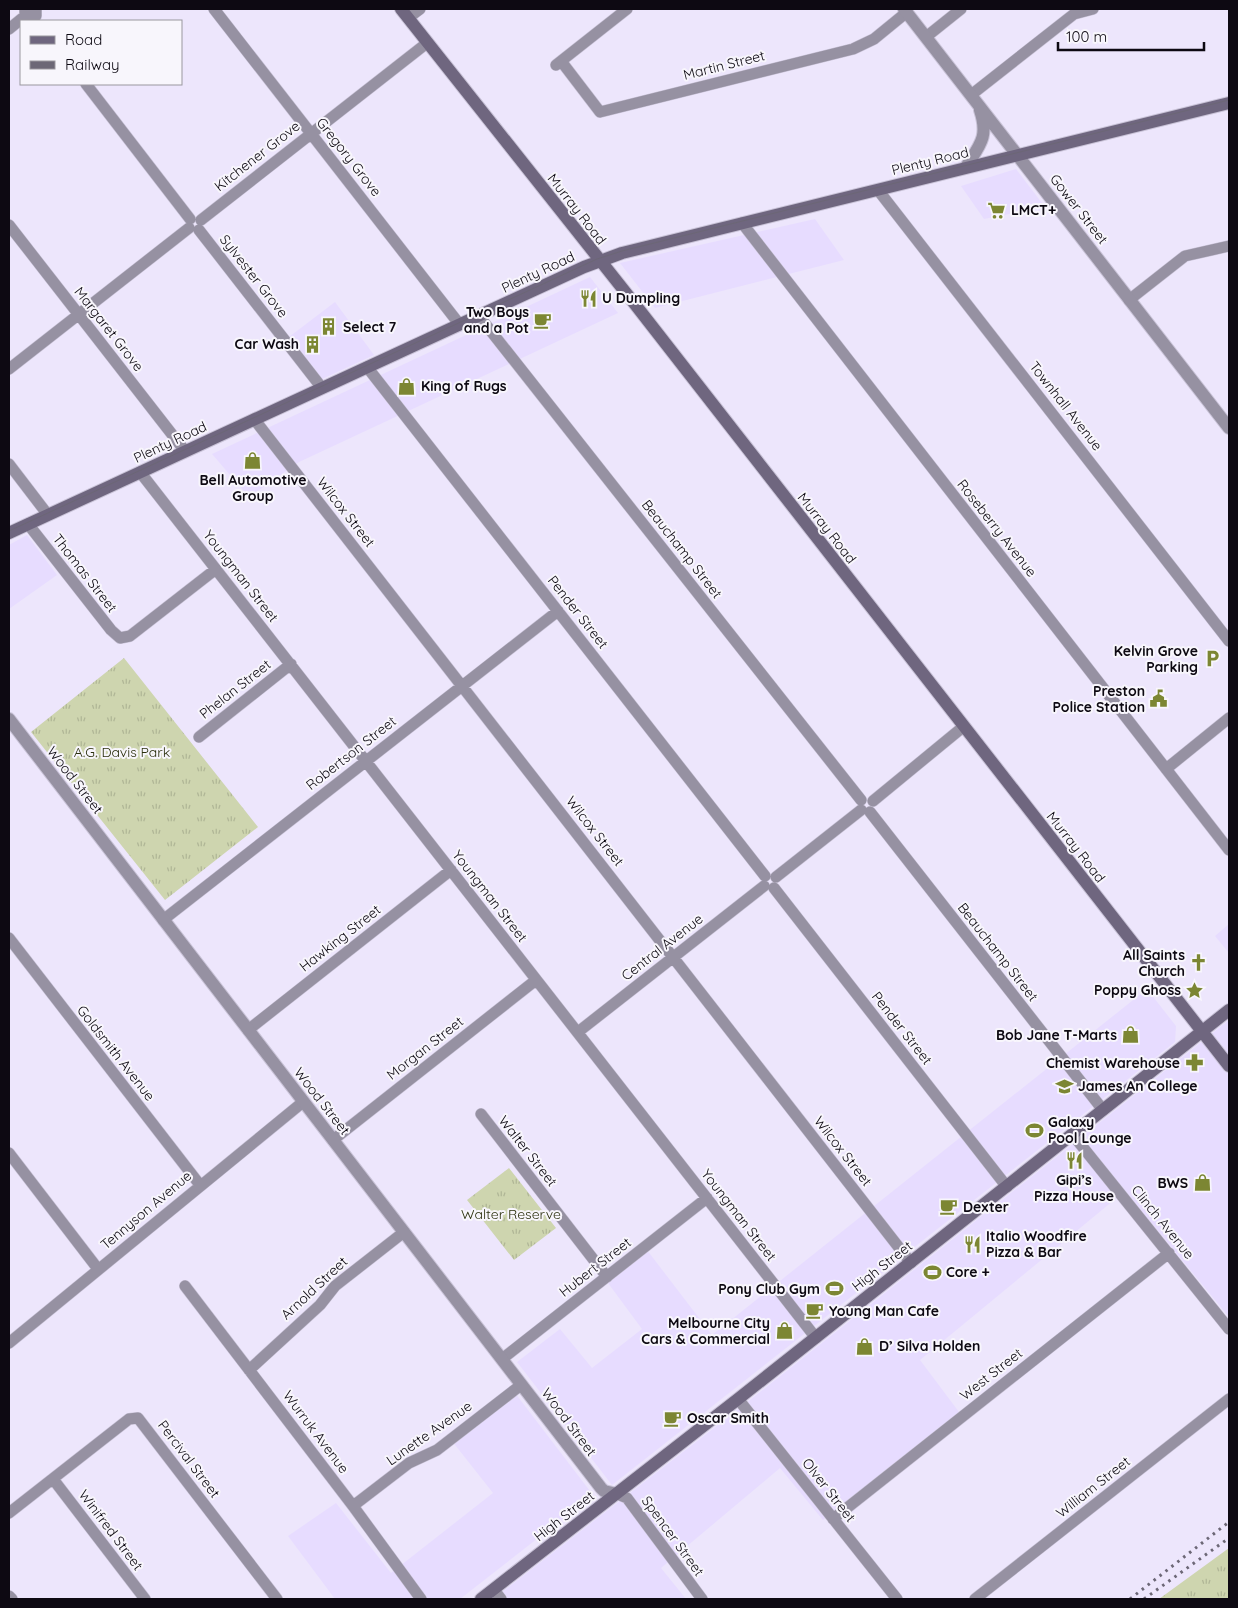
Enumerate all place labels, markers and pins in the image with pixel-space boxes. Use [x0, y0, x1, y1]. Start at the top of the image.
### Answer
supermarket icon: LMCT+ [987, 200, 1007, 220]
place label: LMCT+ [1011, 201, 1056, 219]
restaurant icon: U Dumpling [578, 288, 598, 308]
place label: U Dumpling [602, 289, 680, 307]
place label: Two Boys and a Pot [464, 303, 529, 337]
cafe icon: Two Boys and a Pot [533, 310, 553, 330]
building icon: Select 7 [319, 317, 339, 337]
place label: Select 7 [343, 318, 396, 336]
building icon: Car Wash [303, 334, 323, 354]
place label: Car Wash [235, 335, 299, 353]
shop icon: King of Rugs [397, 376, 417, 396]
place label: King of Rugs [421, 377, 507, 395]
shop icon: Bell Automotive Group [243, 450, 263, 470]
place label: Bell Automotive Group [199, 471, 307, 505]
place label: Kelvin Grove Parking [1114, 642, 1198, 676]
parking icon: Kelvin Grove Parking [1202, 649, 1222, 669]
place label: Preston Police Station [1052, 682, 1145, 716]
public building icon: Preston Police Station [1149, 689, 1169, 709]
place label: All Saints Church [1123, 946, 1185, 980]
church icon: All Saints Church [1189, 953, 1209, 973]
place icon: Poppy Ghoss [1185, 980, 1205, 1000]
place label: Poppy Ghoss [1094, 981, 1181, 999]
shop icon: Bob Jane T-Marts [1121, 1025, 1141, 1045]
place label: Bob Jane T-Marts [996, 1026, 1117, 1044]
pharmacy icon: Chemist Warehouse [1184, 1053, 1204, 1073]
place label: Chemist Warehouse [1046, 1054, 1180, 1072]
school or university icon: James An College [1054, 1076, 1074, 1096]
place label: James An College [1078, 1077, 1198, 1095]
place label: Galaxy Pool Lounge [1048, 1113, 1132, 1147]
sports icon: Galaxy Pool Lounge [1024, 1120, 1044, 1140]
restaurant icon: Gipi’s Pizza House [1064, 1150, 1084, 1170]
place label: Gipi’s Pizza House [1034, 1171, 1114, 1205]
shop icon: BWS [1192, 1173, 1212, 1193]
place label: BWS [1157, 1174, 1188, 1192]
cafe icon: Dexter [939, 1197, 959, 1217]
place label: Dexter [963, 1198, 1009, 1216]
place label: Italio Woodfire Pizza & Bar [986, 1227, 1087, 1261]
restaurant icon: Italio Woodfire Pizza & Bar [962, 1234, 982, 1254]
sports icon: Core + [922, 1262, 942, 1282]
place label: Core + [946, 1263, 990, 1281]
sports icon: Pony Club Gym [824, 1279, 844, 1299]
place label: Pony Club Gym [718, 1280, 820, 1298]
cafe icon: Young Man Cafe [805, 1301, 825, 1321]
place label: Young Man Cafe [829, 1302, 939, 1320]
place label: Melbourne City Cars & Commercial [641, 1314, 770, 1348]
shop icon: Melbourne City Cars & Commercial [774, 1321, 794, 1341]
shop icon: D’ Silva Holden [855, 1336, 875, 1356]
place label: D’ Silva Holden [879, 1337, 980, 1355]
cafe icon: Oscar Smith [663, 1408, 683, 1428]
place label: Oscar Smith [687, 1409, 769, 1427]

